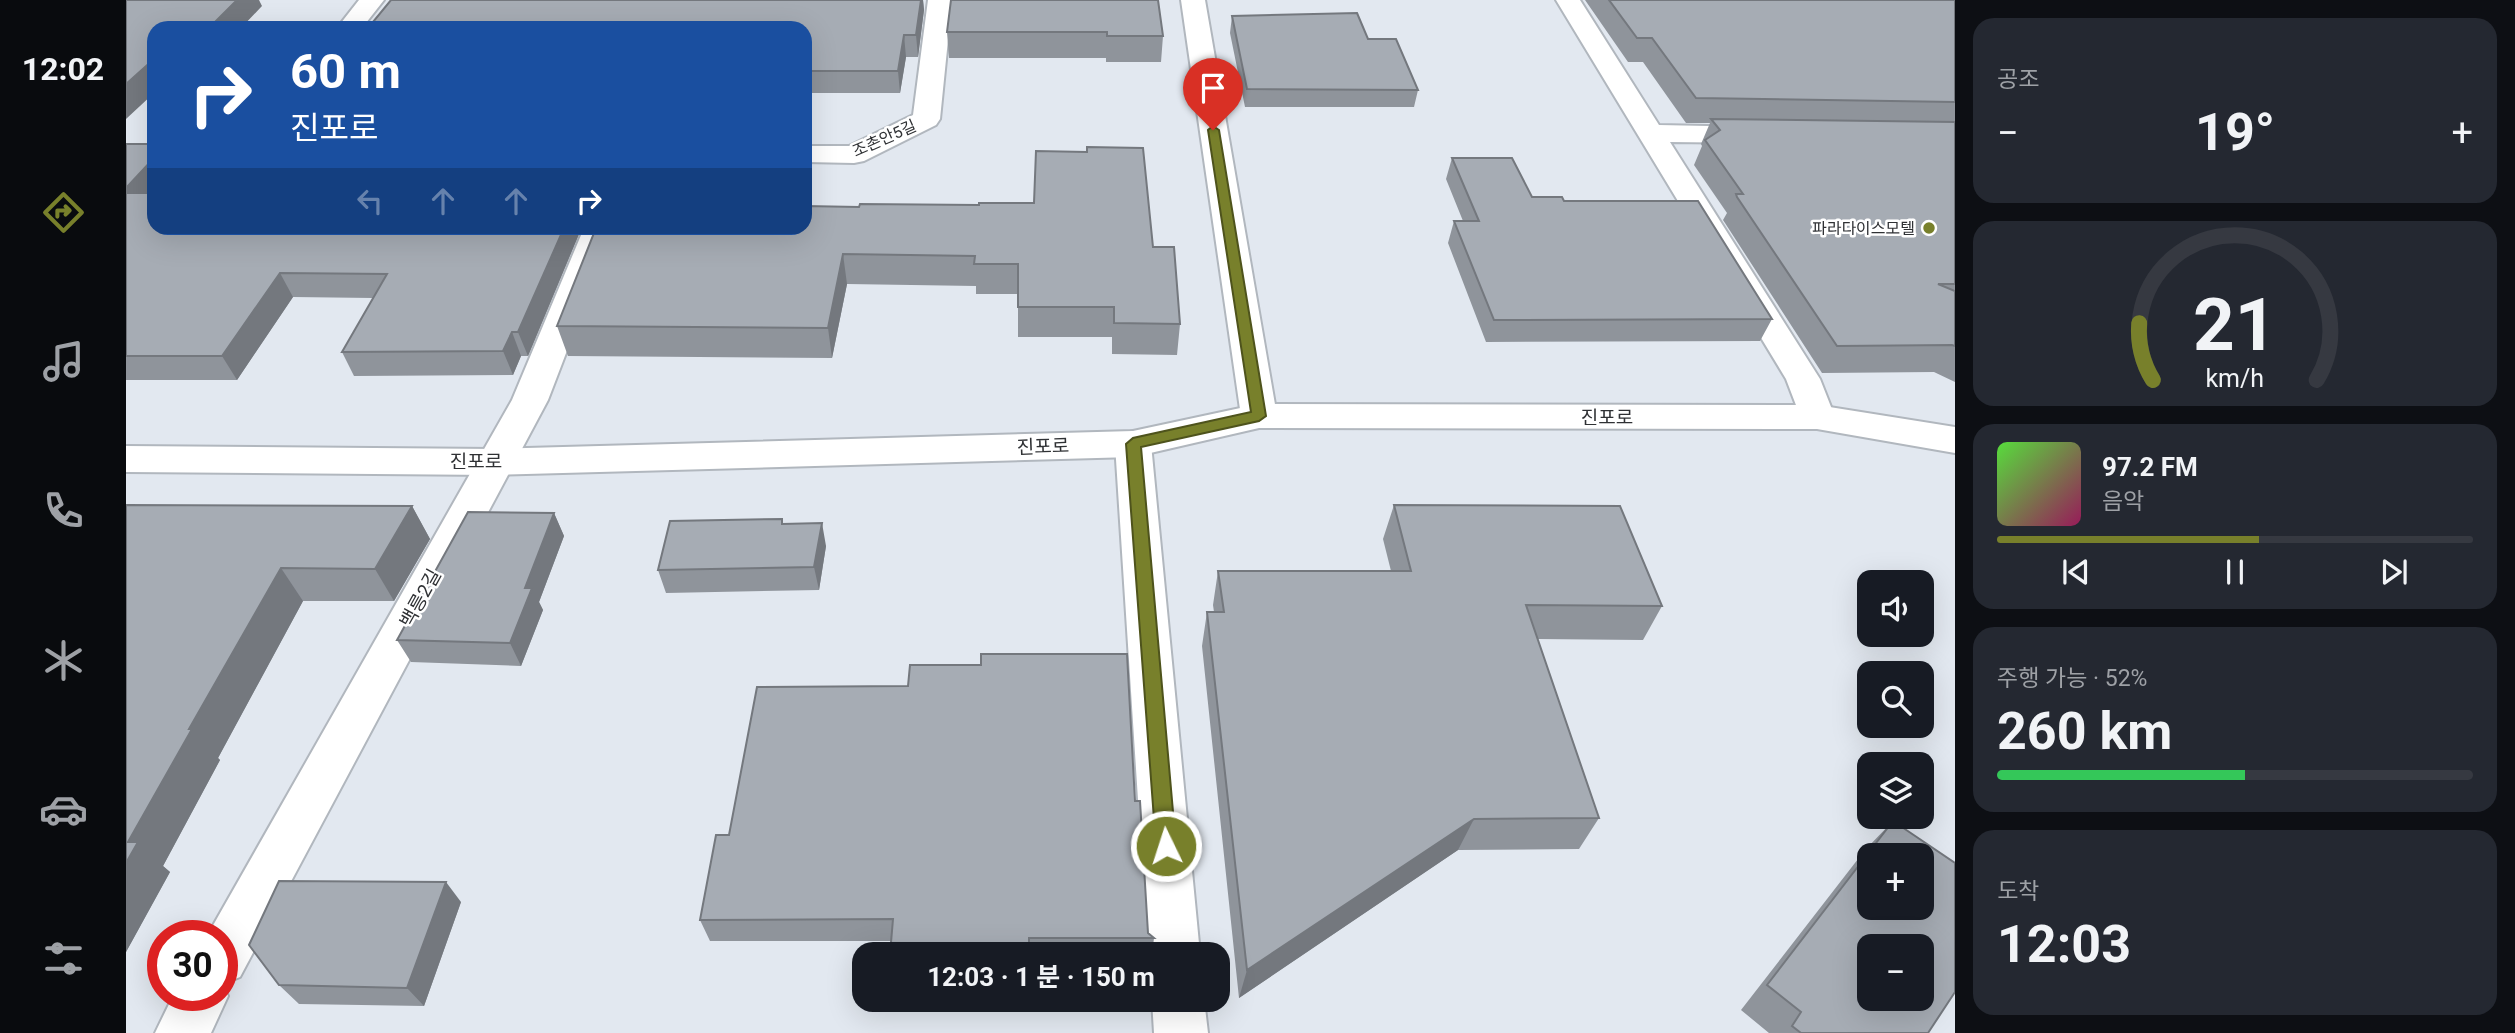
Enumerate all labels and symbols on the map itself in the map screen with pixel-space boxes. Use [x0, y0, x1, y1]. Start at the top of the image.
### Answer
pin [1183, 58, 1243, 130]
street label: 조촌안5길 [849, 116, 919, 161]
place label: 파라다이스모텔 [1812, 219, 1915, 238]
marker: 파라다이스모텔 [1921, 220, 1937, 236]
street label: 진포로 [1581, 406, 1633, 429]
street label: 진포로 [1016, 434, 1070, 459]
street label: 진포로 [450, 450, 502, 473]
street label: 백릉2길 [395, 565, 446, 631]
position arrow [1129, 809, 1203, 883]
speed limit sign: 30 [147, 920, 238, 1011]

